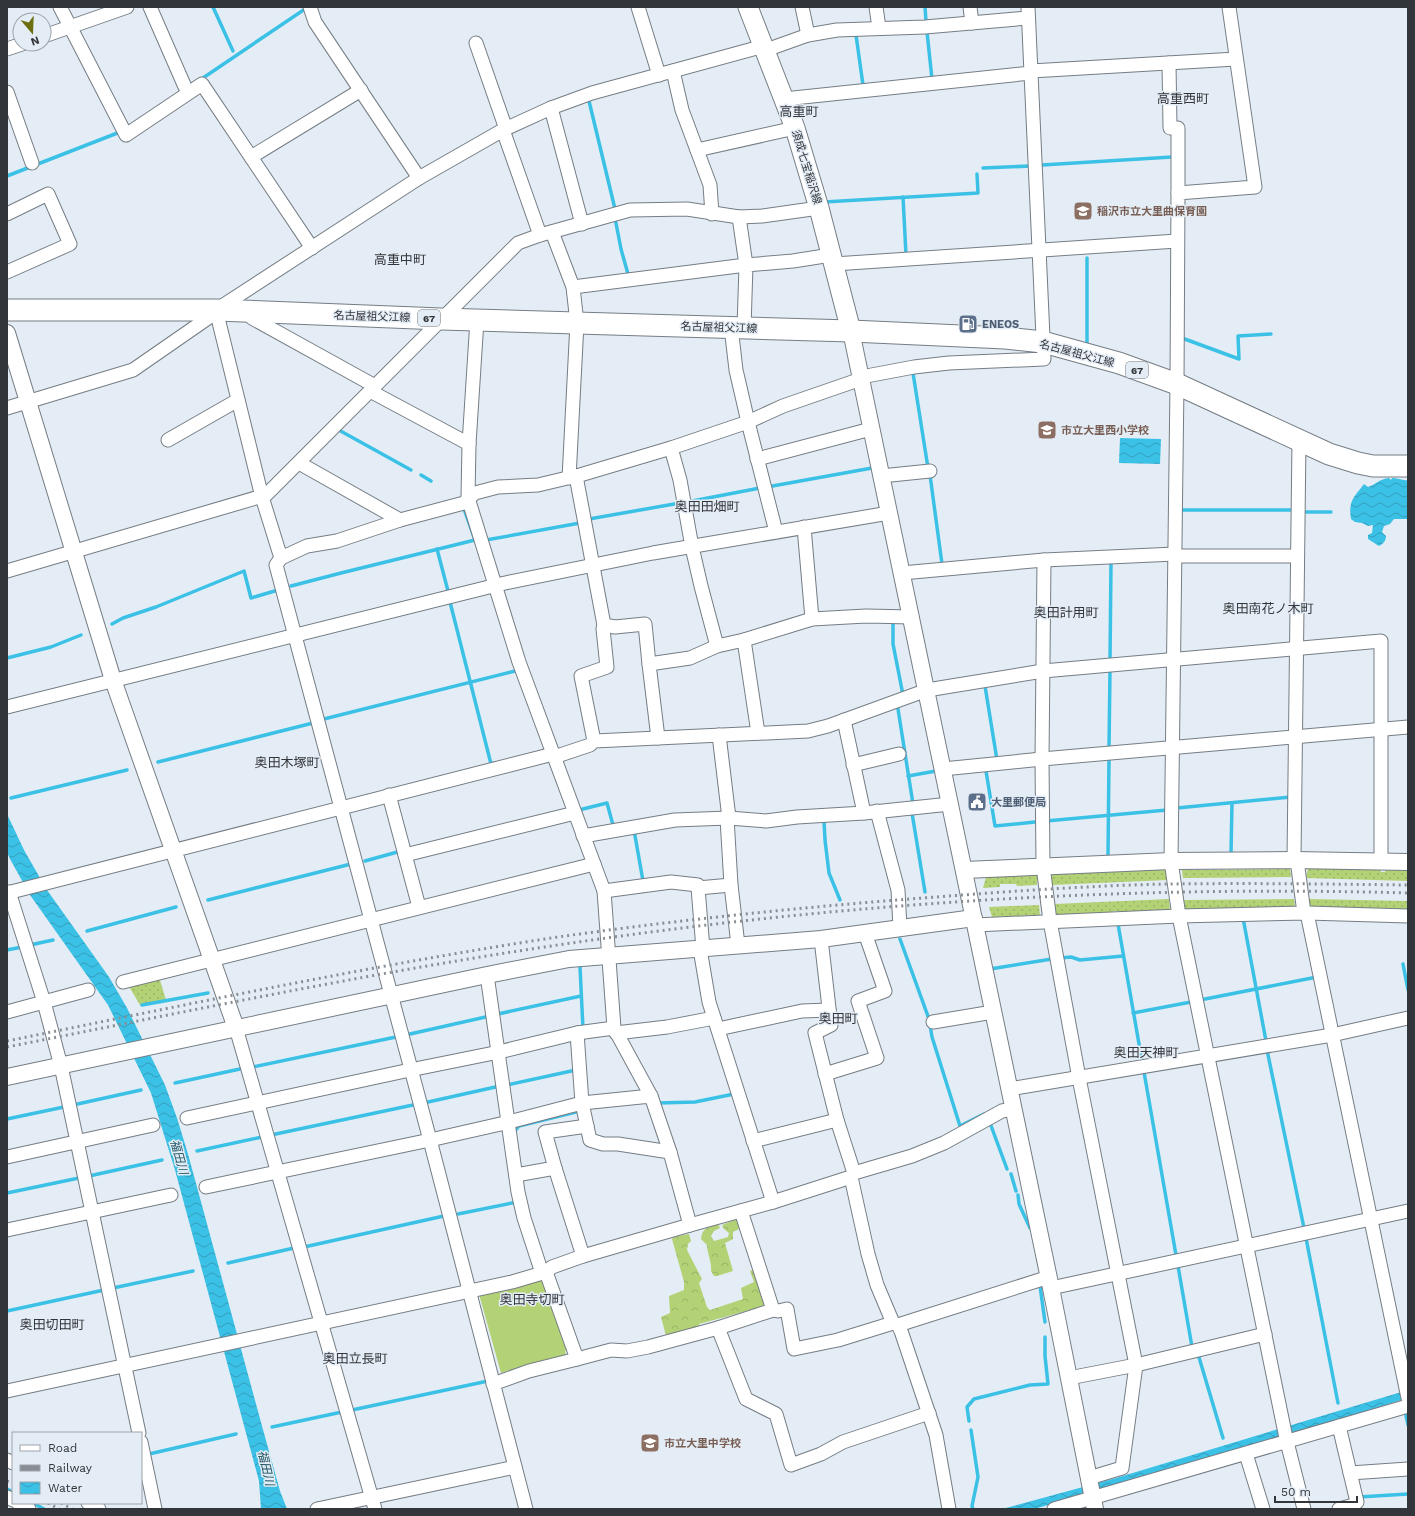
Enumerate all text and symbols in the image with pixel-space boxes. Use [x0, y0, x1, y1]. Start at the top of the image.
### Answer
north arrow [12, 12, 52, 52]
text: N [29, 34, 41, 48]
district label: 高重西町 [1157, 91, 1209, 106]
district label: 高重町 [779, 104, 819, 119]
street label: 須成七宝稲沢線 [789, 128, 824, 206]
school or university icon: 稲沢市立大里曲保育園 [1072, 200, 1094, 222]
place label: 稲沢市立大里曲保育園 [1097, 205, 1207, 218]
district label: 高重中町 [374, 252, 426, 267]
street label: 名古屋祖父江線 [333, 309, 411, 324]
road number: 67 [418, 310, 440, 326]
fuel station icon: ENEOS [957, 313, 979, 335]
place label: ENEOS [982, 318, 1019, 331]
street label: 名古屋祖父江線 [680, 320, 758, 335]
street label: 名古屋祖父江線 [1038, 337, 1116, 370]
road number: 67 [1126, 362, 1148, 378]
school or university icon: 市立大里西小学校 [1036, 419, 1058, 441]
place label: 市立大里西小学校 [1061, 424, 1149, 437]
district label: 奥田田畑町 [674, 499, 740, 514]
district label: 奥田南花ノ木町 [1222, 601, 1314, 616]
district label: 奥田計用町 [1033, 605, 1099, 620]
district label: 奥田木塚町 [254, 755, 320, 770]
public building icon: 大里郵便局 [966, 791, 988, 813]
place label: 大里郵便局 [991, 796, 1046, 809]
district label: 奥田町 [818, 1011, 858, 1026]
district label: 奥田天神町 [1113, 1045, 1179, 1060]
water label: 福田川 [167, 1138, 191, 1178]
district label: 奥田寺切町 [499, 1292, 565, 1307]
district label: 奥田切田町 [19, 1317, 85, 1332]
district label: 奥田立長町 [322, 1351, 388, 1366]
legend [12, 1432, 142, 1504]
school or university icon: 市立大里中学校 [639, 1432, 661, 1454]
place label: 市立大里中学校 [664, 1437, 741, 1450]
text: Road [48, 1441, 77, 1455]
water label: 福田川 [255, 1449, 277, 1489]
text: Railway [48, 1461, 93, 1475]
scale bar [1275, 1478, 1357, 1504]
text: Water [48, 1481, 83, 1495]
text: 50 m [1281, 1485, 1311, 1499]

